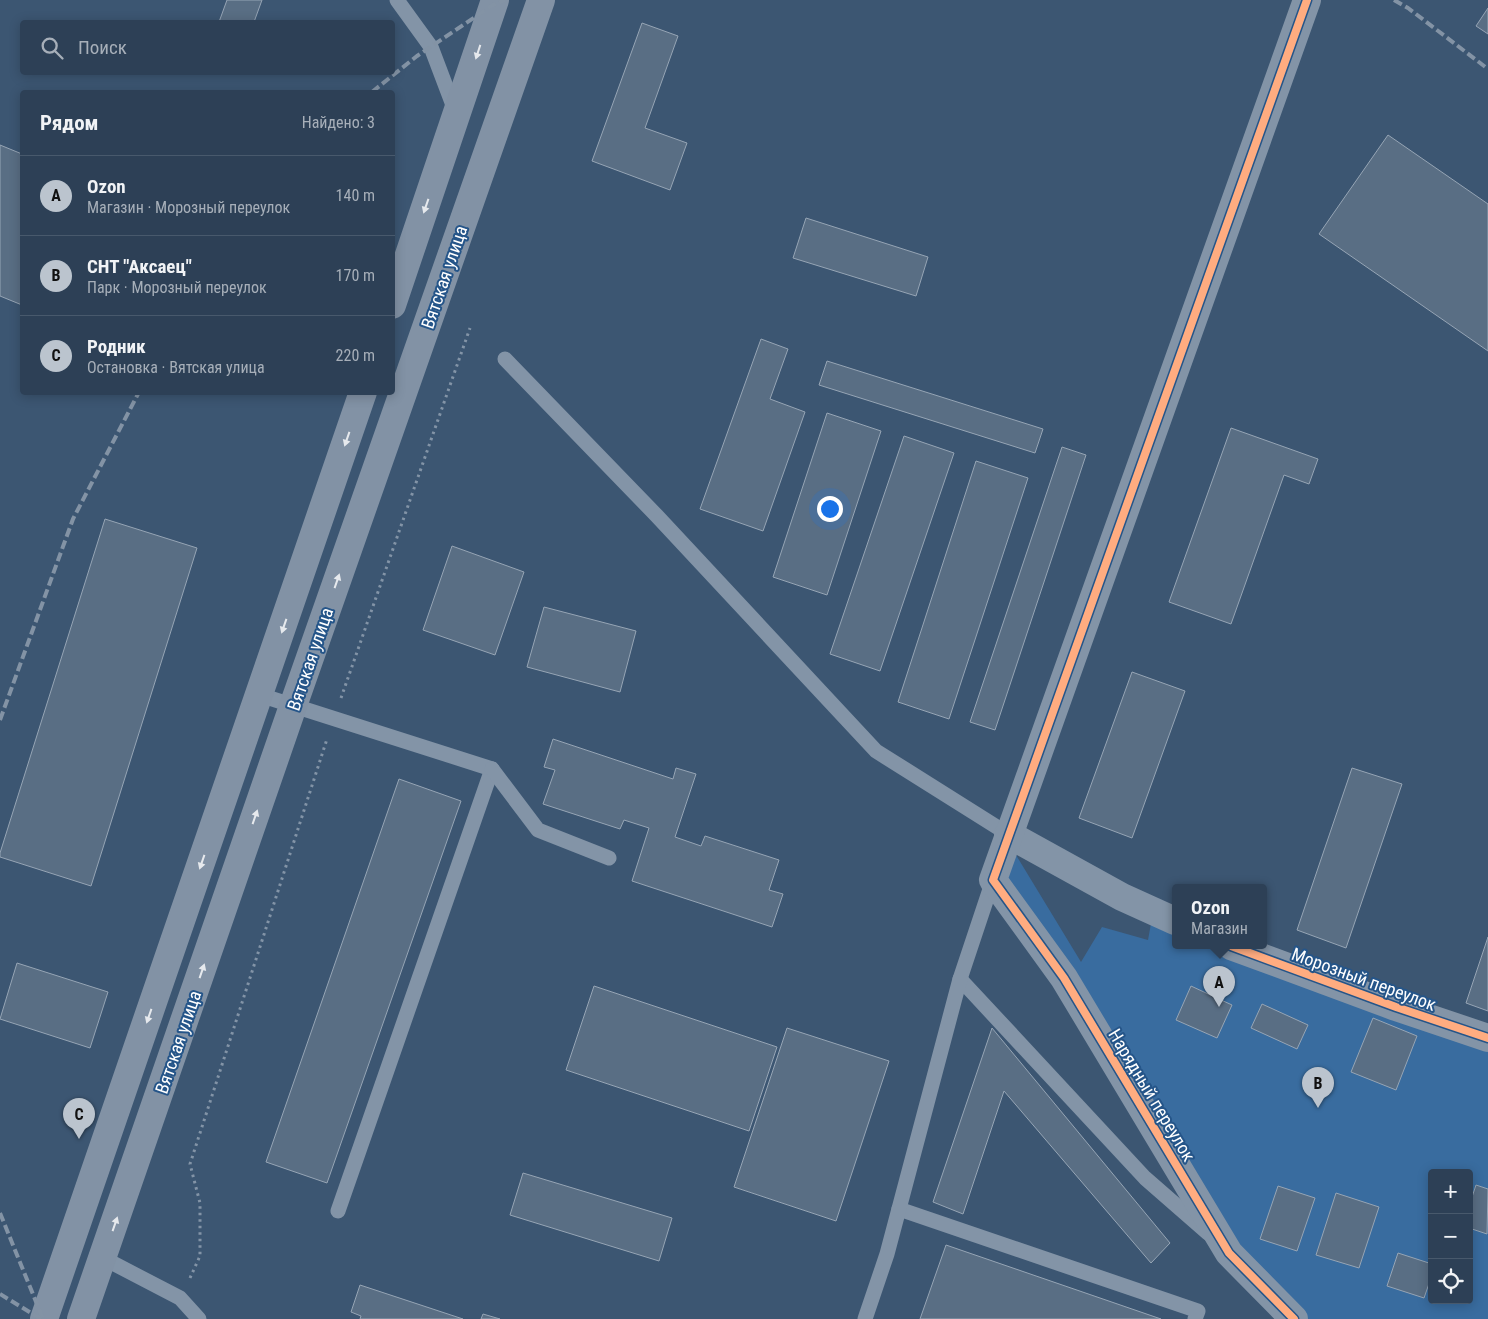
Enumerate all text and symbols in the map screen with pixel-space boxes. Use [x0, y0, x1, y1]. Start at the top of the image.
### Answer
search box [20, 20, 395, 75]
icon: search [38, 34, 66, 62]
text: Поиск [78, 36, 127, 59]
one-way arrow [474, 44, 481, 59]
text: Рядом [40, 111, 99, 135]
text: Найдено: 3 [302, 113, 375, 132]
text: Ozon [87, 175, 126, 198]
text: A [51, 186, 61, 205]
text: 140 m [336, 186, 375, 205]
text: Магазин · Морозный переулок [87, 198, 290, 217]
one-way arrow [422, 198, 430, 213]
street label: Вятская улица [417, 223, 471, 331]
text: СНТ "Аксаец" [87, 255, 192, 278]
text: B [52, 266, 60, 285]
text: 170 m [336, 266, 375, 285]
text: Парк · Морозный переулок [87, 278, 267, 297]
text: Родник [87, 335, 146, 358]
text: C [51, 346, 61, 365]
text: 220 m [336, 346, 375, 365]
text: Остановка · Вятская улица [87, 358, 265, 377]
one-way arrow [343, 431, 350, 446]
your location [817, 496, 843, 522]
one-way arrow [333, 573, 341, 588]
street label: Вятская улица [283, 605, 337, 713]
one-way arrow [279, 618, 287, 633]
one-way arrow [251, 809, 259, 824]
one-way arrow [198, 855, 206, 870]
popup [1172, 884, 1267, 949]
text: Ozon [1191, 896, 1230, 919]
text: Магазин [1191, 919, 1248, 938]
street label: Морозный переулок [1289, 943, 1439, 1015]
one-way arrow [199, 963, 207, 978]
pin: A [1203, 966, 1235, 1007]
street label: Вятская улица [151, 988, 205, 1096]
one-way arrow [145, 1008, 152, 1023]
street label: Нарядный переулок [1104, 1025, 1200, 1165]
pin: B [1302, 1067, 1334, 1108]
pin: C [63, 1098, 95, 1139]
map controls [1428, 1169, 1473, 1304]
button: + [1428, 1169, 1473, 1214]
button: − [1428, 1214, 1473, 1259]
one-way arrow [112, 1216, 119, 1231]
button: locate [1428, 1259, 1473, 1304]

